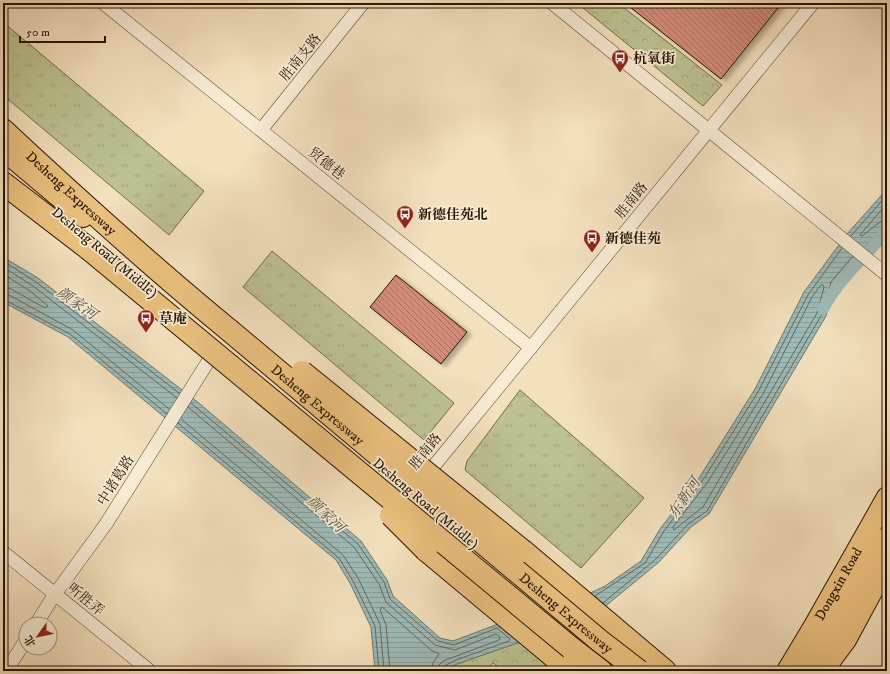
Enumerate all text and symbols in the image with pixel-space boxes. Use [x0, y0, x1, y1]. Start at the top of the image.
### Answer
scale bar [20, 18, 105, 44]
text: 50 m [26, 25, 50, 40]
street label: 胜南支路 [276, 30, 325, 85]
bus stop icon: 杭氧街 [610, 48, 630, 73]
place label: 杭氧街 [633, 50, 675, 68]
street label: 贸德巷 [304, 144, 348, 184]
street label: Desheng Expressway [22, 148, 120, 240]
street label: 胜南路 [612, 179, 652, 223]
street label: Desheng Road (Middle) [48, 203, 161, 302]
bus stop icon: 新德佳苑北 [395, 204, 415, 229]
place label: 新德佳苑北 [418, 206, 488, 224]
bus stop icon: 新德佳苑 [582, 228, 602, 253]
place label: 新德佳苑 [605, 230, 661, 248]
water label: 颜家河 [53, 283, 103, 326]
bus stop icon: 草庵 [136, 308, 156, 333]
place label: 草庵 [159, 310, 187, 328]
street label: Desheng Expressway [267, 361, 368, 450]
street label: 胜南路 [406, 430, 446, 474]
street label: 中诸葛路 [93, 452, 138, 509]
street label: Desheng Road (Middle) [369, 454, 482, 553]
water label: 东新河 [664, 472, 707, 522]
water label: 颜家河 [303, 492, 351, 539]
street label: Dongxin Road [811, 544, 867, 624]
street label: Desheng Expressway [515, 569, 617, 658]
street label: 听胜弄 [63, 579, 107, 620]
north arrow [18, 616, 58, 656]
text: 北 [22, 632, 39, 649]

